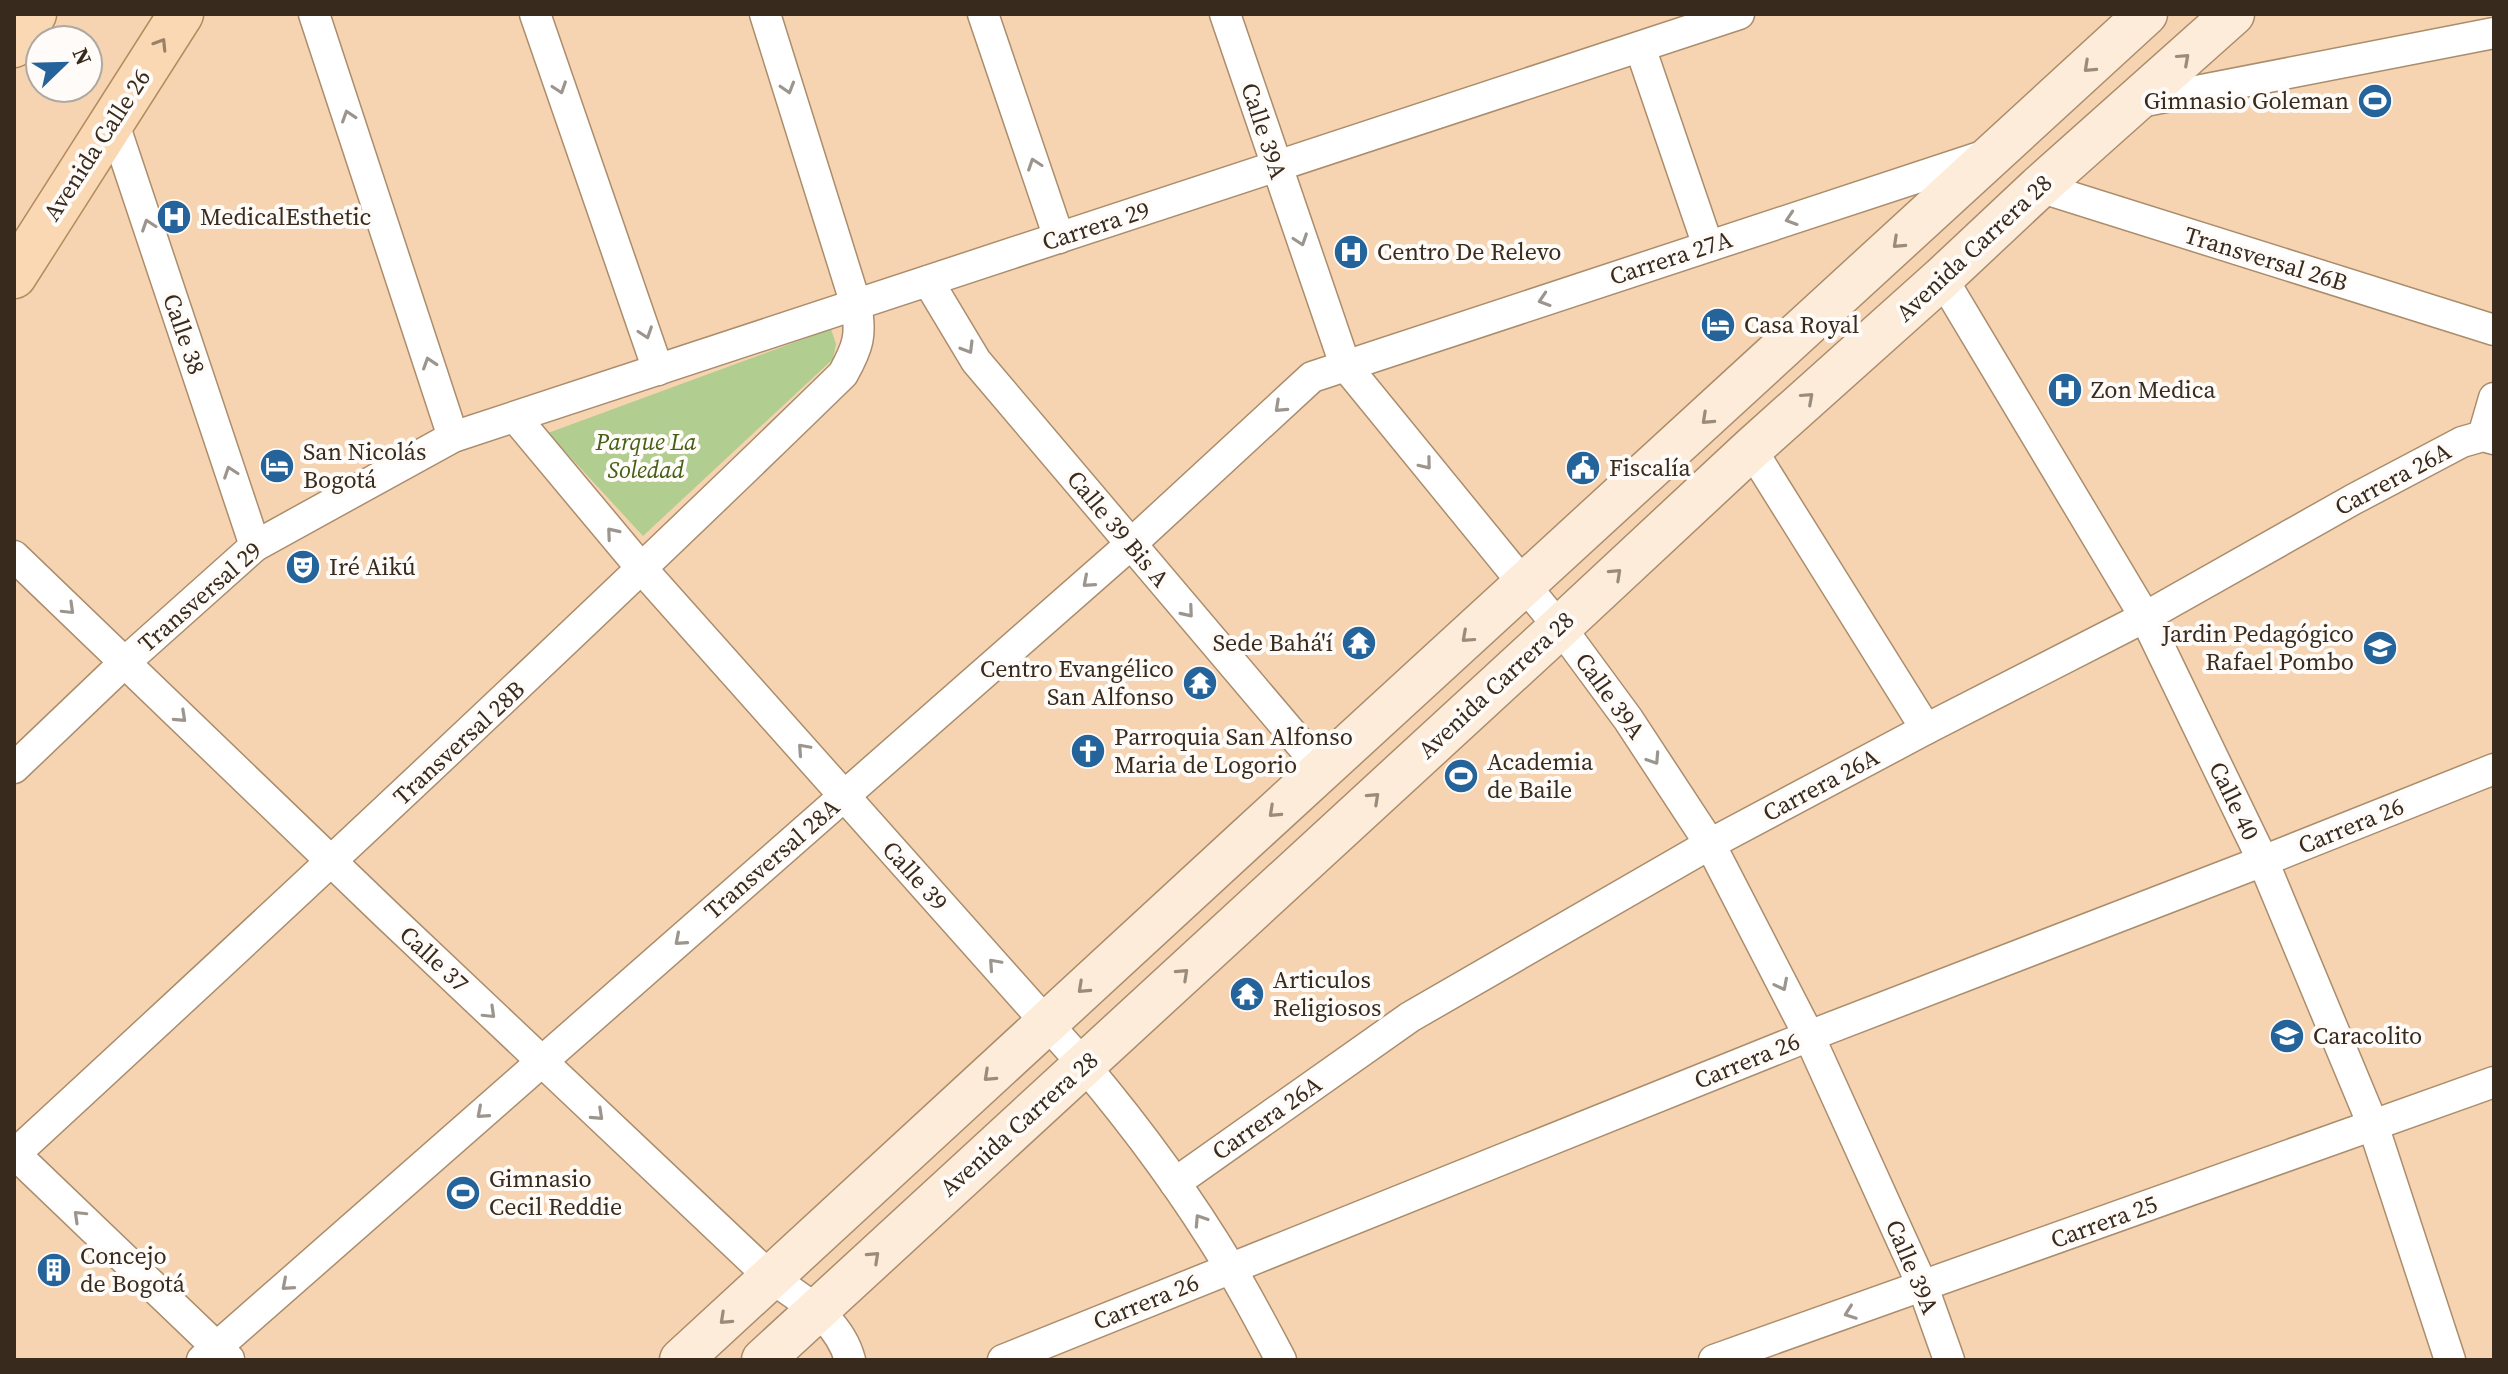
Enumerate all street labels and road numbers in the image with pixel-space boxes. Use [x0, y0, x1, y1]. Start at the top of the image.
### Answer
street label: Avenida Calle 26 [35, 62, 158, 227]
street label: Calle 39A [1233, 78, 1296, 183]
street label: Avenida Carrera 28 [1888, 167, 2059, 329]
street label: Carrera 29 [1038, 193, 1154, 258]
street label: Transversal 26B [2181, 218, 2352, 299]
street label: Carrera 27A [1605, 222, 1736, 293]
street label: Calle 38 [155, 289, 214, 379]
street label: Carrera 26A [2329, 434, 2457, 523]
street label: Calle 39 Bis A [1060, 463, 1177, 594]
street label: Transversal 29 [131, 534, 269, 660]
street label: Avenida Carrera 28 [1410, 604, 1581, 766]
street label: Calle 39A [1568, 646, 1653, 746]
street label: Transversal 28B [386, 673, 532, 812]
street label: Carrera 26A [1757, 740, 1885, 829]
street label: Calle 40 [2201, 756, 2268, 846]
street label: Carrera 26 [2293, 789, 2409, 862]
street label: Transversal 28A [697, 790, 847, 927]
street label: Calle 39 [875, 834, 956, 918]
street label: Calle 37 [393, 918, 476, 999]
street label: Carrera 26 [1689, 1024, 1805, 1097]
street label: Avenida Carrera 28 [932, 1044, 1105, 1204]
street label: Carrera 26A [1205, 1068, 1328, 1168]
street label: Carrera 25 [2046, 1187, 2162, 1256]
street label: Calle 39A [1878, 1215, 1947, 1319]
street label: Carrera 26 [1088, 1265, 1204, 1338]

